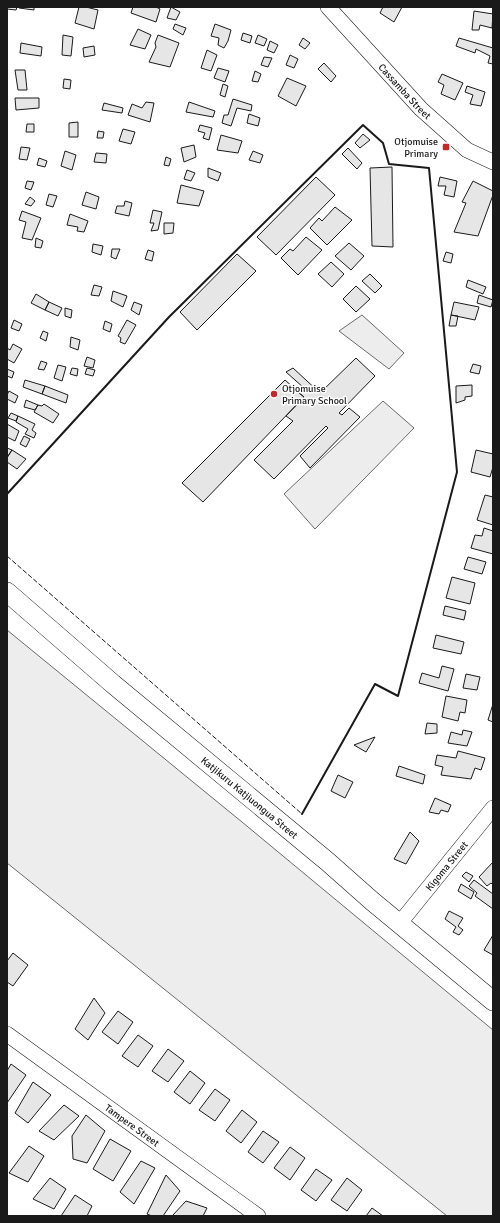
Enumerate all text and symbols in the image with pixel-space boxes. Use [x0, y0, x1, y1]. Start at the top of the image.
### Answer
street label: Cassamba Street [376, 61, 433, 122]
place label: Otjomuise Primary [394, 136, 438, 160]
marker: Otjomuise Primary [441, 142, 451, 152]
place label: Otjomuise Primary School [282, 383, 347, 407]
marker: Otjomuise Primary School [269, 389, 279, 399]
street label: Katjikuru Katjiuongua Street [198, 755, 300, 842]
street label: Kigoma Street [423, 839, 471, 894]
street label: Tampere Street [102, 1102, 162, 1150]

